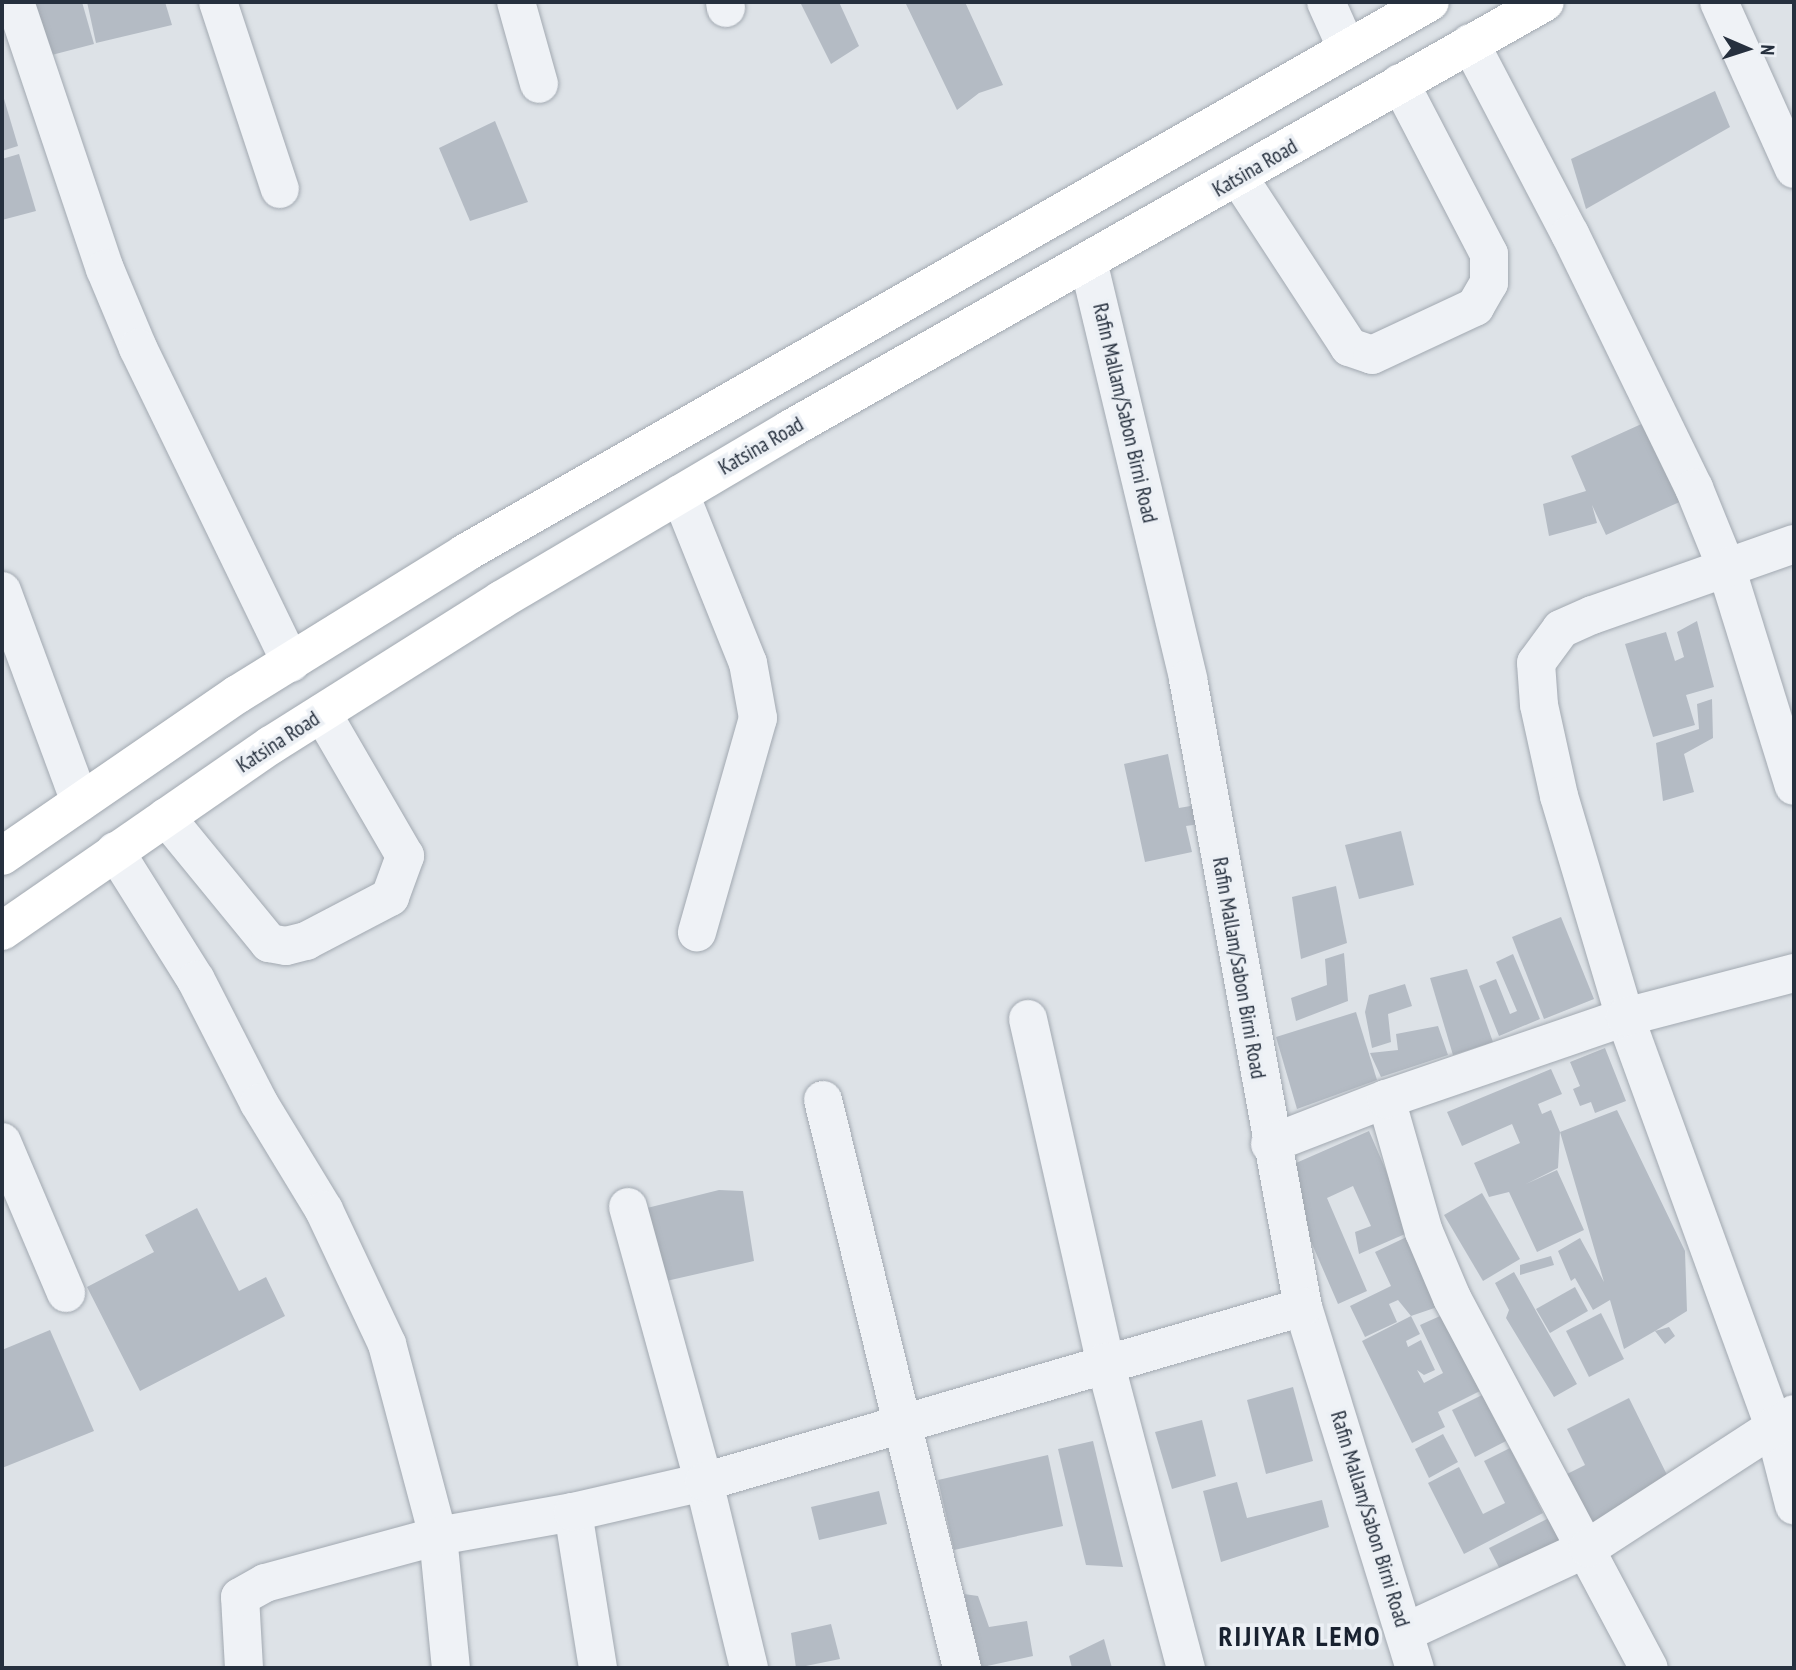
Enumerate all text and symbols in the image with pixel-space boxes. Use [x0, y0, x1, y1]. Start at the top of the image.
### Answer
north arrow [1712, 14, 1782, 84]
text: N [1756, 44, 1780, 56]
street label: Katsina Road [1208, 134, 1302, 202]
street label: Rafin Mallam/Sabon Birni Road [1087, 301, 1163, 525]
street label: Katsina Road [714, 412, 808, 480]
street label: Katsina Road [232, 706, 324, 778]
street label: Rafin Mallam/Sabon Birni Road [1207, 855, 1271, 1081]
street label: Rafin Mallam/Sabon Birni Road [1325, 1408, 1415, 1630]
district label: RIJIYAR LEMO [1220, 1619, 1380, 1653]

